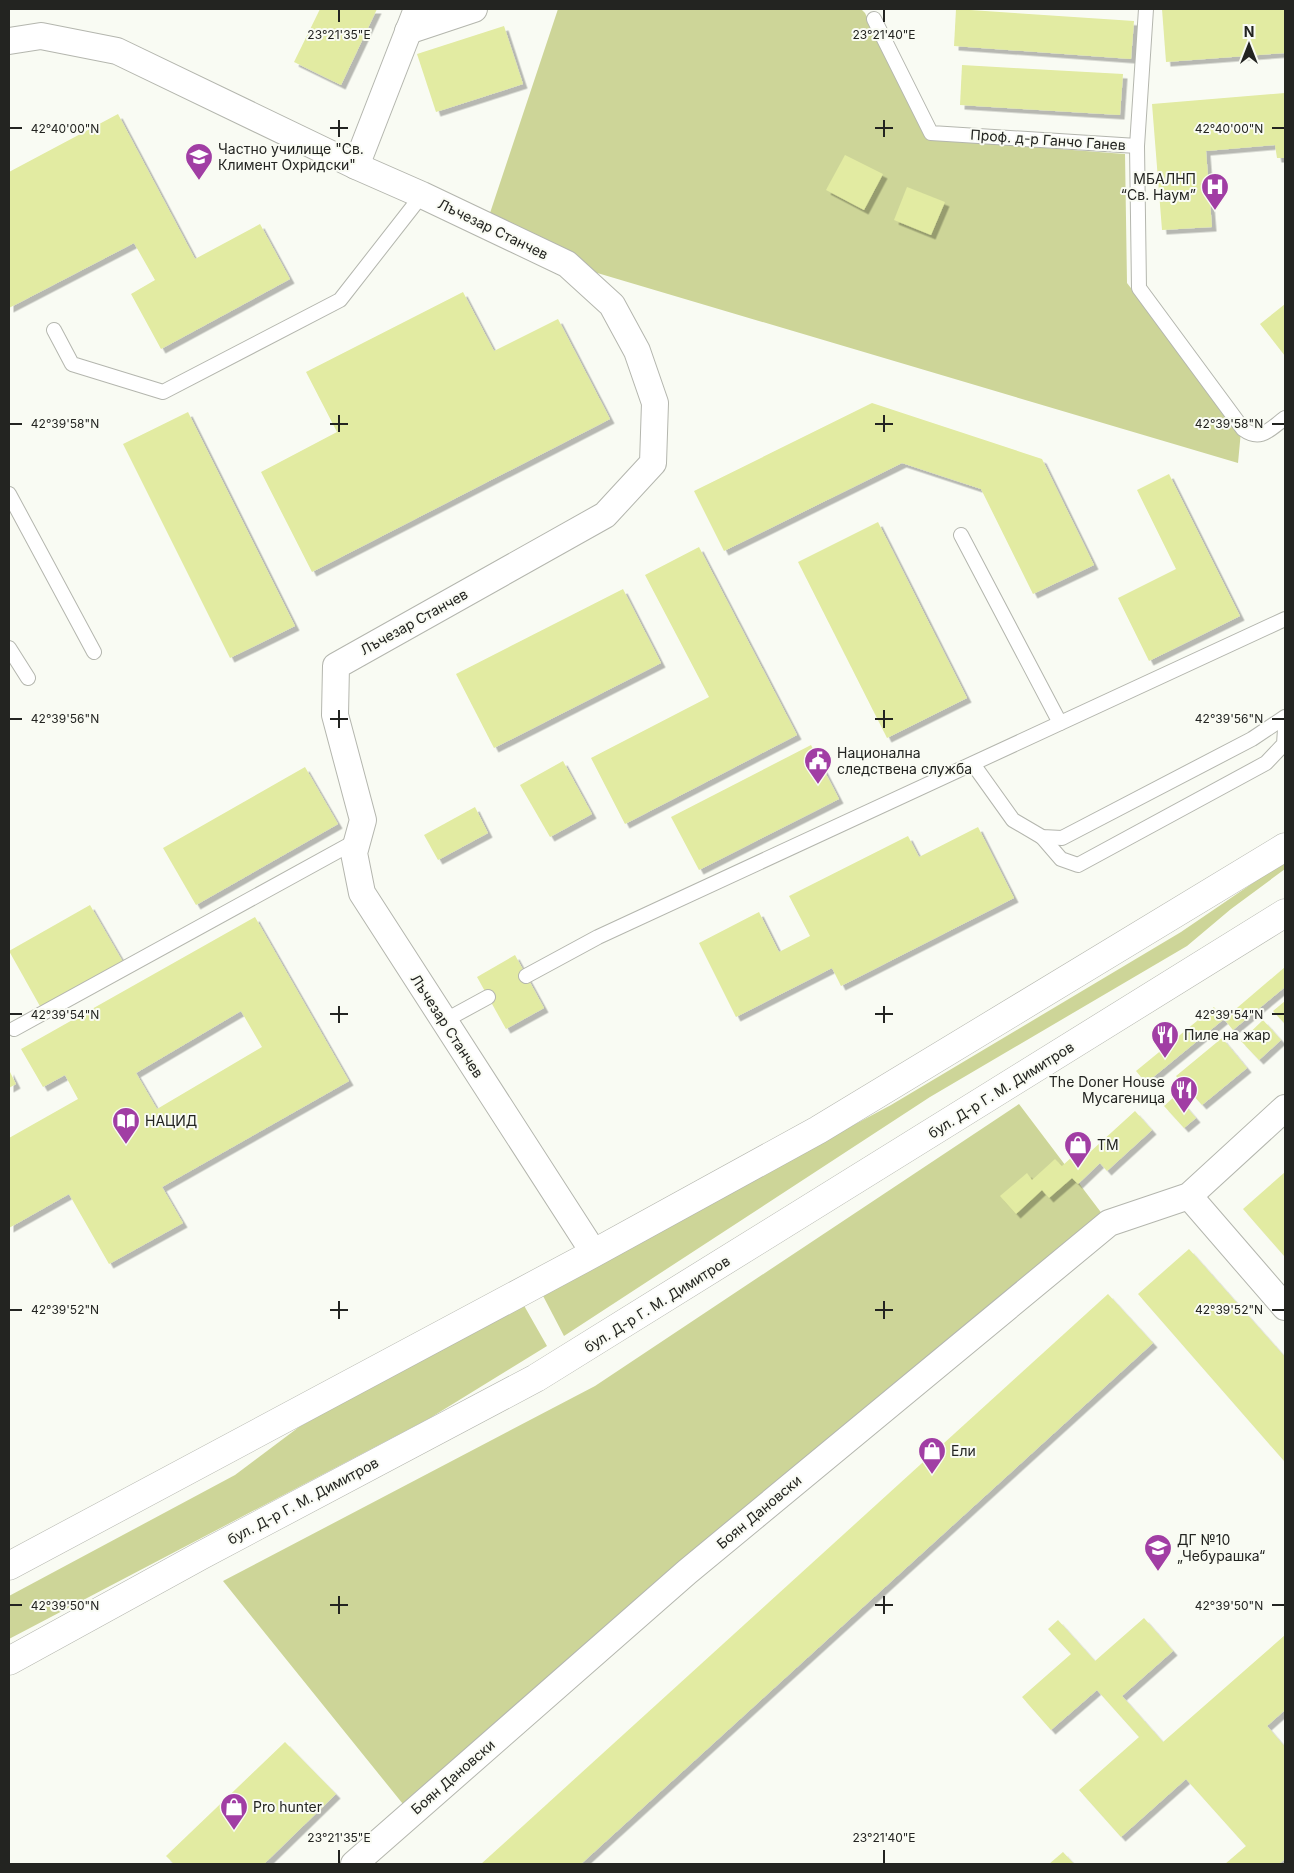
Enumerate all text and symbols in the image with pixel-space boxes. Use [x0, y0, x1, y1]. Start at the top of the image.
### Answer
north arrow [1224, 20, 1274, 70]
text: N [1244, 23, 1254, 40]
text: 23°21'35"E [307, 27, 371, 42]
text: 23°21'40"E [852, 27, 916, 42]
text: 42°40'00"N [31, 121, 99, 136]
text: 42°40'00"N [1195, 121, 1263, 136]
street label: Проф. д-р Ганчо Ганев [970, 126, 1126, 153]
place label: Частно училище "Св. Климент Охридски" [218, 140, 364, 173]
school or university icon: Частно училище "Св. Климент Охридски" [184, 142, 214, 181]
place label: MБАЛНП “Св. Наум” [1121, 170, 1196, 203]
hospital icon: MБАЛНП “Св. Наум” [1200, 172, 1230, 211]
street label: Лъчезар Станчев [435, 195, 551, 263]
text: 42°39'58"N [31, 416, 99, 431]
text: 42°39'58"N [1195, 416, 1263, 431]
street label: Лъчезар Станчев [357, 585, 471, 658]
text: 42°39'56"N [31, 711, 99, 726]
text: 42°39'56"N [1195, 711, 1263, 726]
place label: Национална следствена служба [837, 744, 972, 777]
public building icon: Национална следствена служба [803, 746, 833, 785]
street label: Лъчезар Станчев [408, 971, 487, 1081]
text: 42°39'54"N [31, 1007, 99, 1022]
text: 42°39'54"N [1195, 1007, 1263, 1022]
restaurant icon: Пиле на жар [1150, 1020, 1180, 1059]
place label: Пиле на жар [1184, 1026, 1271, 1043]
street label: бул. Д-р Г. М. Димитров [925, 1038, 1077, 1141]
place label: The Doner House Мусагеница [1049, 1073, 1165, 1106]
restaurant icon: The Doner House Мусагеница [1169, 1075, 1199, 1114]
library icon: НАЦИД [111, 1106, 141, 1145]
place label: НАЦИД [145, 1112, 197, 1129]
shop icon: TM [1063, 1130, 1093, 1169]
place label: TM [1097, 1136, 1119, 1153]
street label: бул. Д-р Г. М. Димитров [581, 1252, 733, 1355]
text: 42°39'52"N [31, 1302, 99, 1317]
text: 42°39'52"N [1195, 1302, 1263, 1317]
shop icon: Ели [917, 1436, 947, 1475]
place label: Ели [951, 1442, 976, 1459]
street label: бул. Д-р Г. М. Димитров [224, 1453, 381, 1548]
street label: Боян Дановски [713, 1471, 804, 1552]
place label: ДГ №10 „Чебурашка“ [1177, 1531, 1265, 1564]
school or university icon: ДГ №10 „Чебурашка“ [1143, 1533, 1173, 1572]
text: 42°39'50"N [31, 1598, 99, 1613]
text: 42°39'50"N [1195, 1598, 1263, 1613]
street label: Боян Дановски [407, 1736, 498, 1818]
shop icon: Pro hunter [219, 1792, 249, 1831]
place label: Pro hunter [253, 1798, 322, 1815]
text: 23°21'35"E [307, 1830, 371, 1845]
text: 23°21'40"E [852, 1830, 916, 1845]

